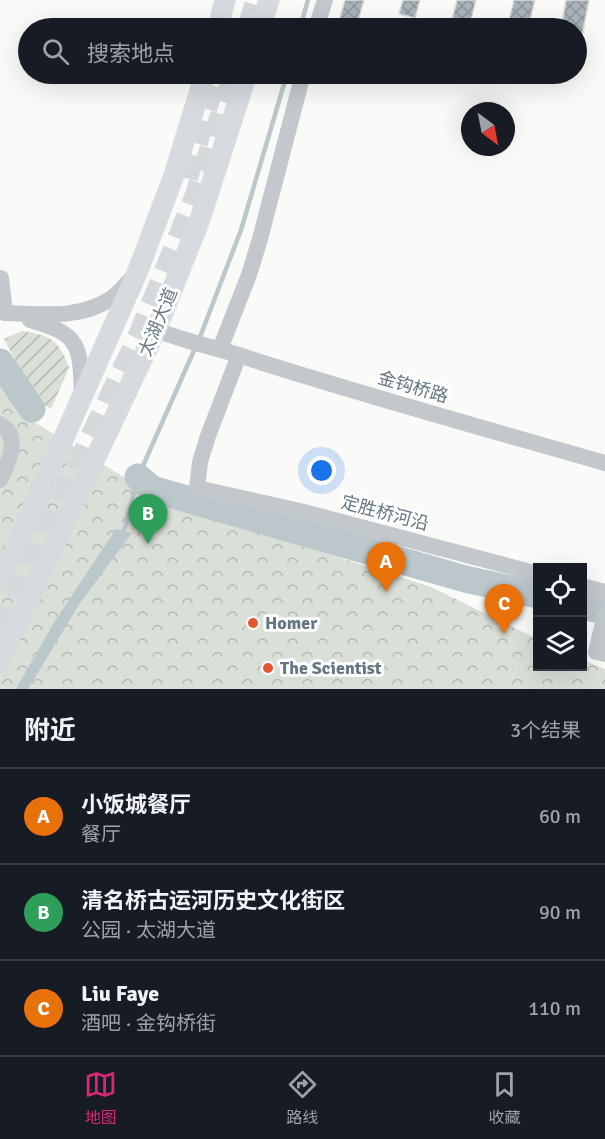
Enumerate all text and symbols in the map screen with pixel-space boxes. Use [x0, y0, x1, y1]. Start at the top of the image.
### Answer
search box [18, 18, 587, 84]
icon: search [39, 35, 72, 68]
text: 搜索地点 [87, 40, 175, 67]
north arrow [461, 102, 515, 156]
street label: 太湖大道 [134, 285, 182, 359]
street label: 金钩桥路 [375, 367, 451, 407]
your location [307, 456, 336, 485]
street label: 定胜桥河沿 [339, 491, 431, 535]
pin: B [128, 494, 168, 544]
pin: A [366, 542, 406, 592]
map controls [533, 563, 587, 671]
button: locate [533, 563, 587, 617]
pin: C [484, 584, 524, 634]
place label: Homer [265, 612, 318, 634]
marker: Homer [246, 616, 260, 630]
button: layers [533, 617, 587, 671]
place label: The Scientist [280, 657, 382, 679]
marker: The Scientist [261, 661, 275, 675]
text: 附近 [24, 715, 76, 747]
text: 3个结果 [510, 718, 581, 743]
text: 小饭城餐厅 [81, 791, 191, 818]
text: A [37, 804, 50, 829]
text: 60 m [539, 804, 581, 829]
text: 餐厅 [81, 822, 121, 847]
text: 清名桥古运河历史文化街区 [81, 887, 345, 914]
text: B [37, 900, 50, 925]
text: 90 m [539, 900, 581, 925]
text: 公园 · 太湖大道 [81, 918, 216, 943]
text: Liu Faye [81, 980, 159, 1007]
text: C [37, 996, 50, 1021]
text: 110 m [528, 996, 581, 1021]
text: 酒吧 · 金钩桥街 [81, 1011, 216, 1036]
tab: 地图 [84, 1068, 117, 1128]
tab: 路线 [286, 1068, 319, 1128]
tab: 收藏 [488, 1068, 521, 1128]

